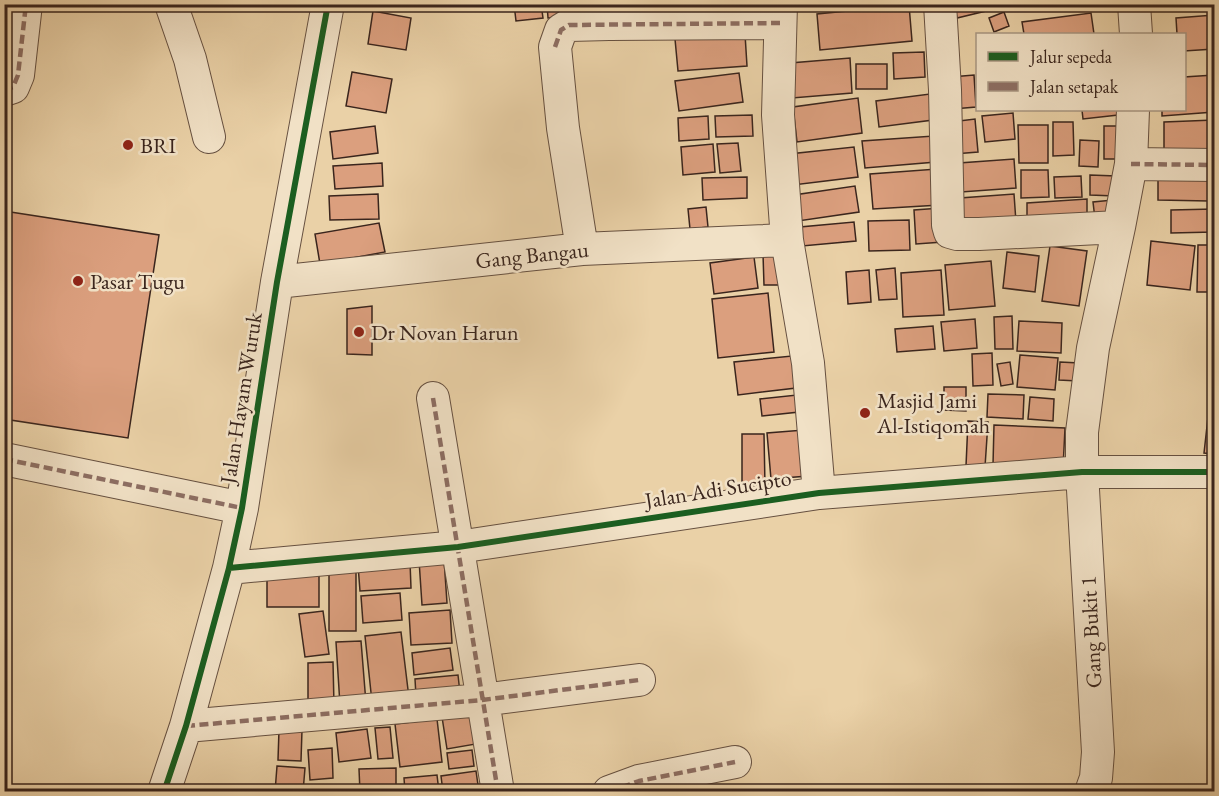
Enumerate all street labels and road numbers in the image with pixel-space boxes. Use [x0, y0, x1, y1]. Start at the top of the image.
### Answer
street label: Gang Bangau [474, 235, 590, 275]
street label: Jalan Hayam Wuruk [213, 309, 269, 488]
street label: Jalan Adi Sucipto [641, 463, 793, 515]
street label: Gang Bukit 1 [1074, 575, 1108, 689]

